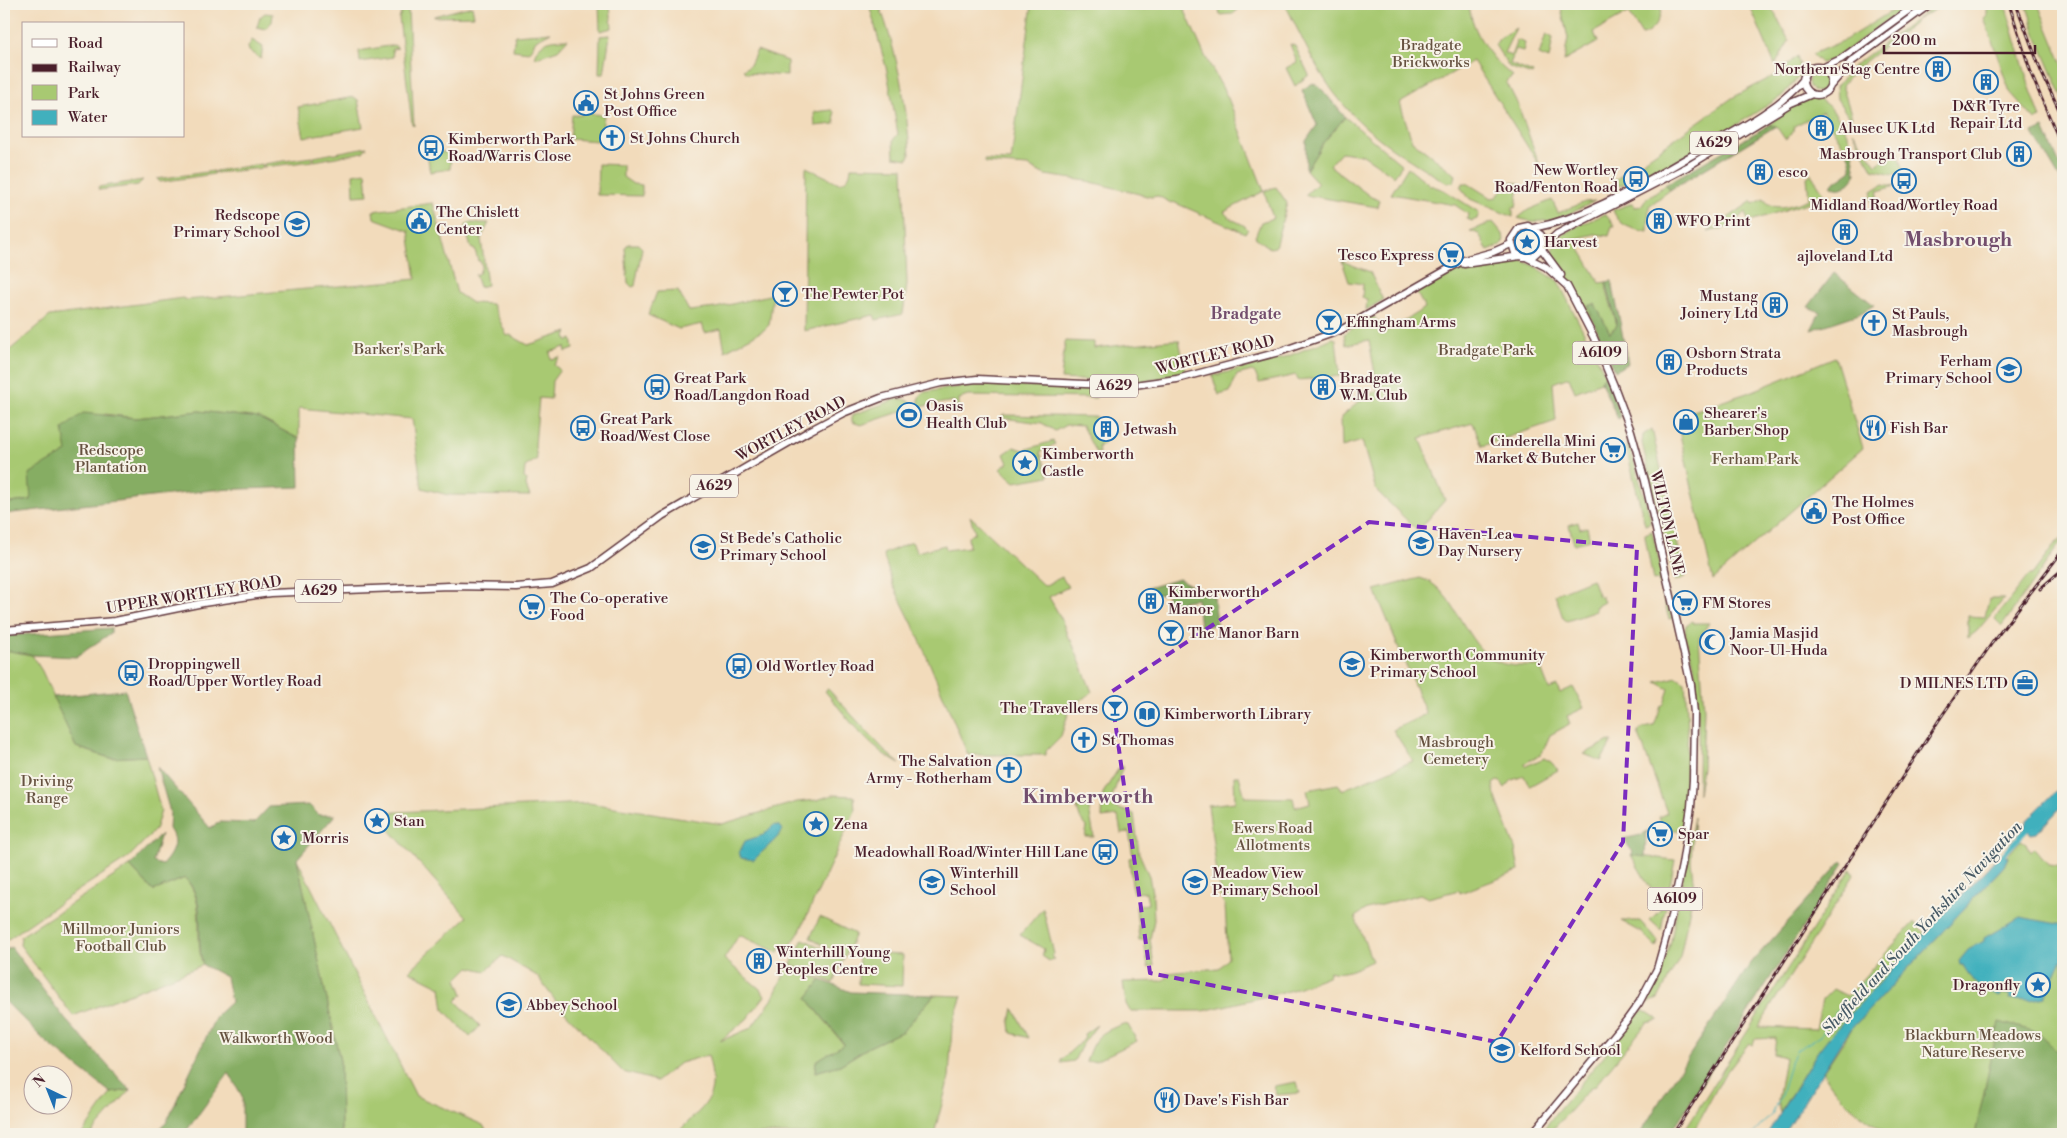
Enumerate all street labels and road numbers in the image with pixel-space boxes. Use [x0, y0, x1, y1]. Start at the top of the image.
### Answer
road number: A629 [1690, 132, 1738, 154]
street label: WORTLEY ROAD [1153, 331, 1276, 379]
road number: A6109 [1572, 342, 1628, 364]
road number: A629 [1090, 374, 1138, 398]
street label: WORTLEY ROAD [732, 392, 849, 466]
street label: WILTON LANE [1645, 468, 1688, 577]
road number: A629 [690, 474, 738, 498]
street label: UPPER WORTLEY ROAD [105, 572, 283, 618]
road number: A629 [295, 580, 343, 602]
road number: A6109 [1648, 888, 1702, 911]

